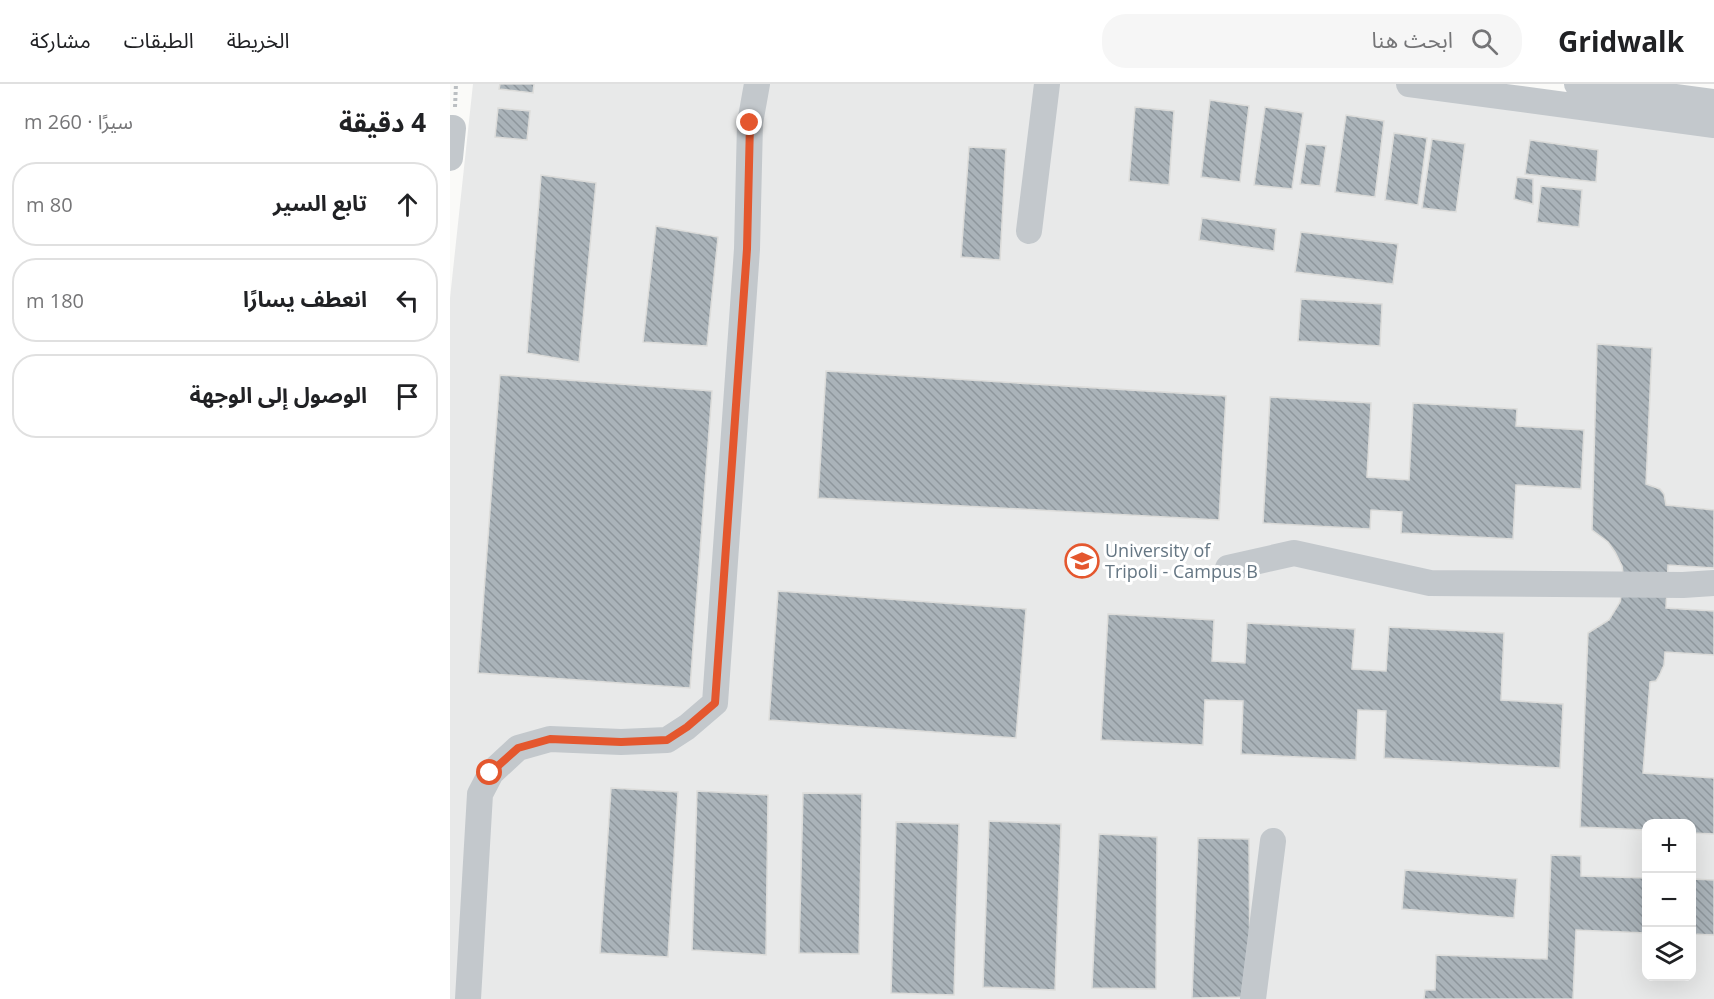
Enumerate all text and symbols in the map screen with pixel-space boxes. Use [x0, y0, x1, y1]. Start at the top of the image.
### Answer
search box [1102, 14, 1522, 68]
text: Gridwalk [1558, 22, 1684, 60]
text: ابحث هنا [1371, 24, 1453, 54]
icon: search [1468, 25, 1501, 58]
text: مشاركة [30, 26, 91, 54]
text: الطبقات [124, 26, 194, 54]
text: الخريطة [227, 26, 290, 54]
text: 4 دقيقة [339, 104, 426, 140]
text: سيرًا · 260 m [24, 108, 133, 135]
route end [736, 109, 762, 135]
text: تابع السير [273, 187, 367, 217]
icon: ahead [391, 188, 424, 221]
text: 80 m [26, 191, 73, 218]
text: انعطف يسارًا [243, 283, 367, 313]
icon: left [391, 284, 424, 317]
text: 180 m [26, 287, 84, 314]
text: الوصول إلى الوجهة [189, 379, 367, 409]
icon: arrive [391, 380, 424, 413]
place label: University of Tripoli - Campus B [1105, 538, 1258, 583]
school or university icon: University of Tripoli - Campus B [1064, 543, 1100, 579]
route start [476, 759, 502, 785]
map controls [1642, 819, 1696, 981]
button: + [1642, 819, 1696, 873]
button: − [1642, 873, 1696, 927]
button: layers [1642, 927, 1696, 981]

